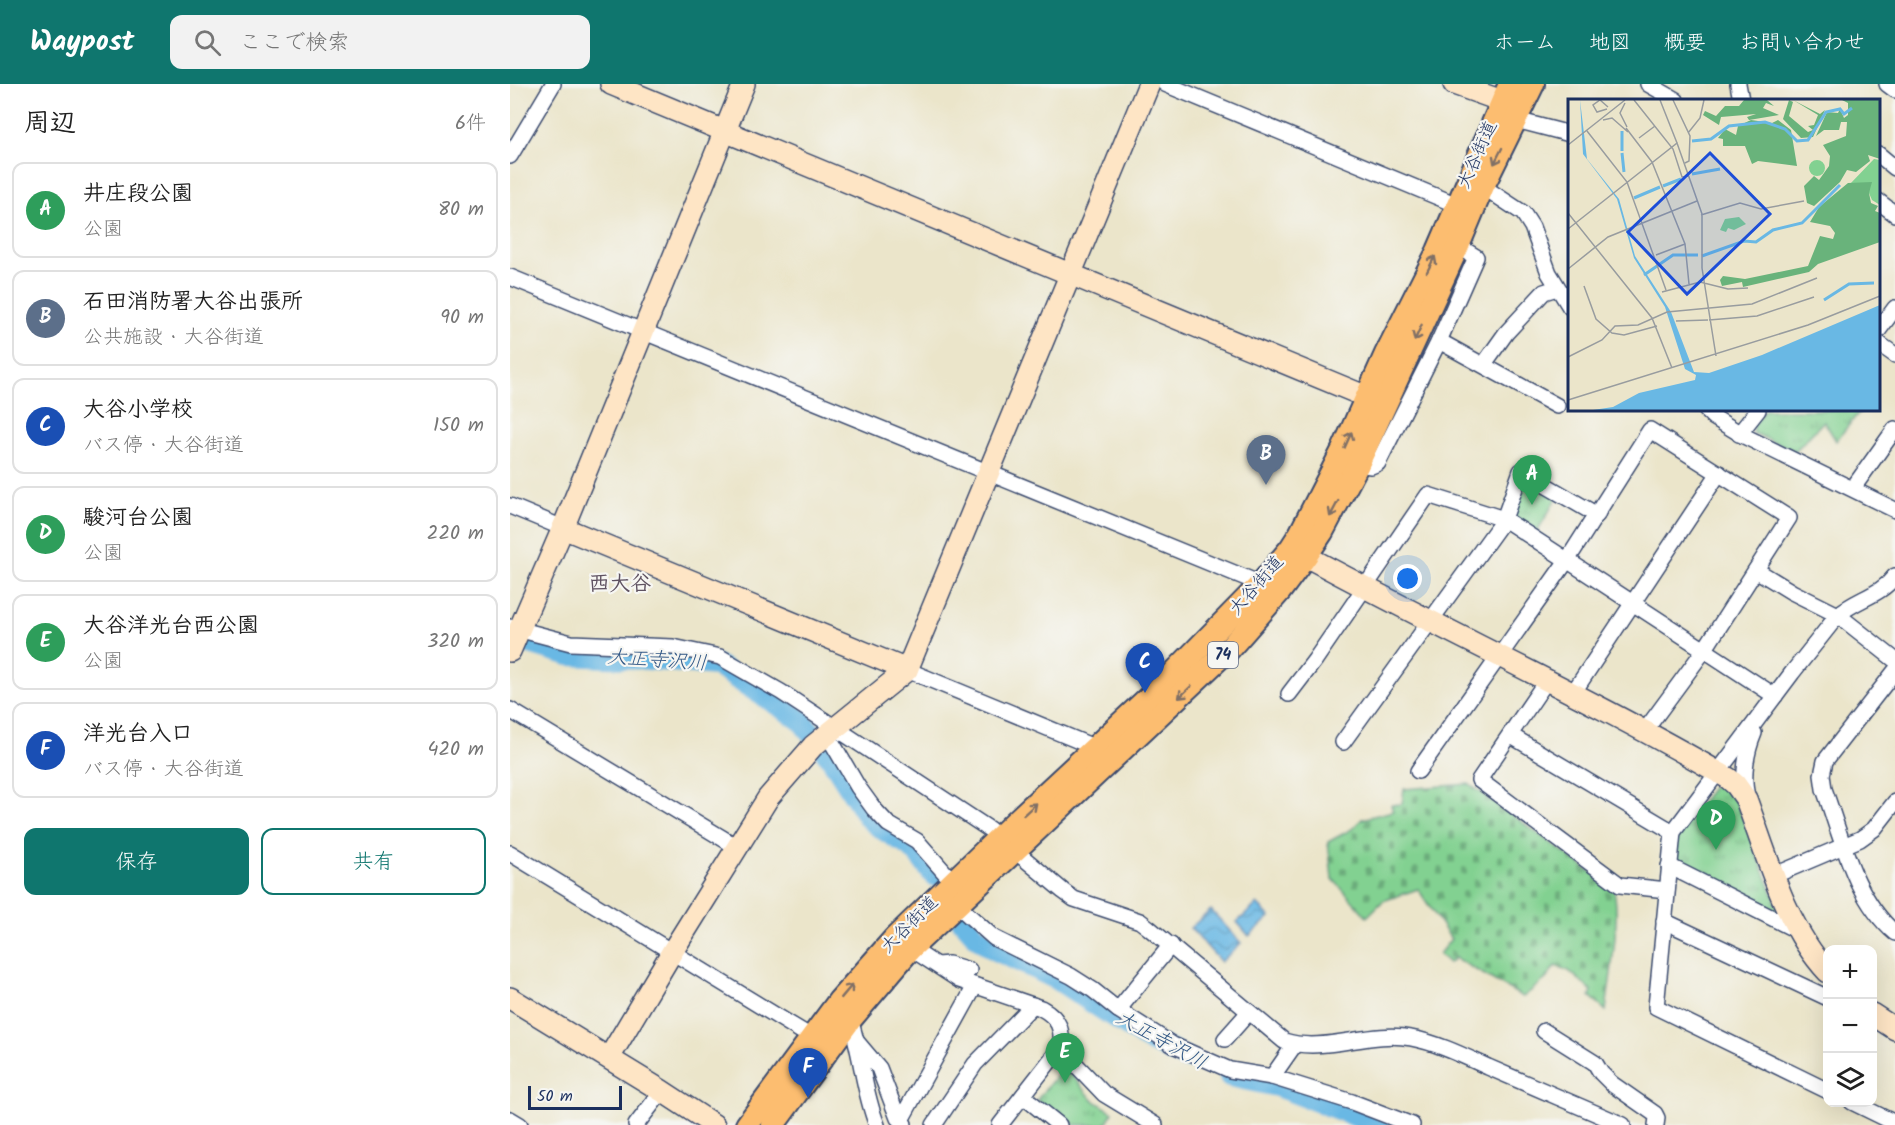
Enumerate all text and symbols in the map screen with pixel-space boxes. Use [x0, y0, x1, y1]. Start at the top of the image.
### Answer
search box [170, 15, 590, 69]
text: Waypost [30, 20, 134, 65]
icon: search [191, 26, 224, 59]
text: ここで検索 [239, 26, 349, 61]
text: ホーム [1494, 27, 1556, 60]
text: 地図 [1589, 27, 1631, 60]
text: 概要 [1664, 27, 1706, 60]
text: お問い合わせ [1739, 27, 1865, 60]
inset map [1568, 99, 1880, 411]
text: 周辺 [24, 103, 76, 145]
text: 6件 [455, 108, 486, 140]
street label: 大谷街道 [1450, 116, 1506, 194]
one-way arrow [1492, 146, 1504, 164]
text: 井庄段公園 [83, 177, 193, 212]
text: A [39, 194, 52, 226]
text: 80 m [438, 194, 484, 226]
text: 公園 [83, 214, 123, 246]
one-way arrow [1426, 256, 1438, 274]
text: 石田消防署大谷出張所 [83, 285, 303, 320]
text: B [39, 302, 52, 334]
text: 90 m [440, 302, 484, 334]
text: 公共施設 · 大谷街道 [83, 322, 264, 354]
one-way arrow [1412, 324, 1424, 342]
text: 大谷小学校 [83, 393, 193, 428]
text: C [39, 410, 52, 442]
text: 150 m [433, 410, 484, 442]
text: バス停 · 大谷街道 [83, 430, 244, 462]
one-way arrow [1342, 432, 1354, 450]
pin: B [1246, 436, 1286, 485]
pin: A [1512, 456, 1552, 505]
one-way arrow [1328, 500, 1340, 517]
text: 駿河台公園 [83, 501, 193, 536]
text: D [39, 518, 52, 550]
text: 220 m [427, 518, 484, 550]
text: 公園 [83, 538, 123, 570]
street label: 大谷街道 [1222, 549, 1292, 623]
your location [1393, 564, 1422, 593]
district label: 西大谷 [589, 568, 652, 601]
text: 大谷洋光台西公園 [83, 609, 259, 644]
text: E [40, 626, 51, 658]
text: 320 m [427, 626, 484, 658]
water label: 大正寺沢川 [606, 642, 708, 680]
road number: 74 [1208, 642, 1238, 668]
pin: C [1126, 644, 1164, 693]
text: 公園 [83, 646, 123, 678]
one-way arrow [1178, 685, 1193, 699]
text: 洋光台入口 [83, 717, 193, 752]
text: F [40, 734, 51, 766]
text: 420 m [427, 734, 484, 766]
text: バス停 · 大谷街道 [83, 754, 244, 786]
pin: D [1696, 800, 1736, 850]
one-way arrow [1022, 802, 1037, 816]
button: 保存 [24, 828, 249, 895]
button: 共有 [261, 828, 486, 895]
street label: 大谷街道 [874, 889, 946, 961]
map controls [1823, 945, 1877, 1107]
button: + [1823, 945, 1877, 999]
one-way arrow [841, 983, 854, 999]
button: − [1823, 999, 1877, 1053]
water label: 大正寺沢川 [1110, 1003, 1212, 1079]
pin: E [1046, 1034, 1084, 1083]
pin: F [788, 1048, 828, 1098]
button: layers [1823, 1053, 1877, 1107]
scale bar [528, 1083, 622, 1110]
text: 50 m [537, 1084, 573, 1109]

